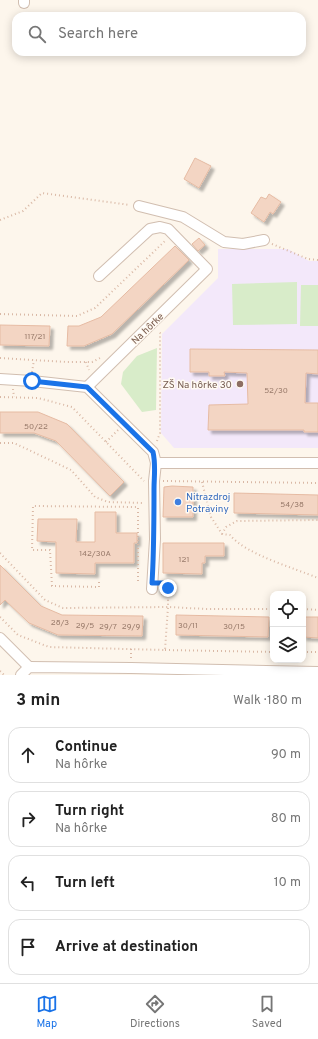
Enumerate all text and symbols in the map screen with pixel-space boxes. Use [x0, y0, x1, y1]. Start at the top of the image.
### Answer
search box [12, 12, 306, 56]
icon: search [26, 23, 48, 45]
text: Search here [58, 25, 138, 44]
street label: Na hôrke [129, 310, 167, 348]
house number: 117/21 [24, 332, 46, 342]
route start [23, 372, 41, 390]
place label: ZŠ Na hôrke 30 [162, 379, 232, 392]
marker: ZŠ Na hôrke 30 [235, 379, 245, 389]
house number: 52/30 [264, 386, 288, 396]
house number: 50/22 [24, 422, 48, 432]
place label: Nitrazdroj Potraviny [186, 491, 230, 516]
marker: Nitrazdroj Potraviny [173, 497, 183, 507]
house number: 54/38 [280, 500, 304, 510]
house number: 142/30A [79, 549, 111, 559]
house number: 121 [179, 555, 189, 565]
route end [159, 579, 177, 597]
map controls [270, 591, 306, 663]
button: locate [270, 591, 306, 627]
house number: 28/3 [51, 618, 69, 628]
house number: 29/5 [76, 621, 94, 631]
house number: 30/11 [178, 621, 198, 631]
house number: 29/7 [99, 622, 117, 632]
house number: 29/9 [122, 622, 140, 632]
house number: 30/15 [223, 622, 245, 632]
button: layers [270, 627, 306, 663]
text: 3 min [16, 690, 60, 712]
text: Walk · 180 m [233, 693, 302, 709]
text: Continue [55, 738, 117, 757]
icon: ahead [17, 744, 39, 766]
text: 90 m [271, 747, 301, 763]
text: Na hôrke [55, 757, 107, 773]
text: Turn right [55, 802, 124, 821]
icon: right [17, 808, 39, 830]
text: 80 m [271, 811, 301, 827]
text: Na hôrke [55, 821, 107, 837]
icon: left [17, 872, 39, 894]
text: Turn left [55, 874, 115, 893]
text: 10 m [274, 875, 301, 891]
icon: arrive [17, 936, 39, 958]
text: Arrive at destination [55, 938, 198, 957]
tab: Map [36, 993, 58, 1031]
tab: Directions [130, 993, 180, 1031]
tab: Saved [252, 993, 282, 1031]

